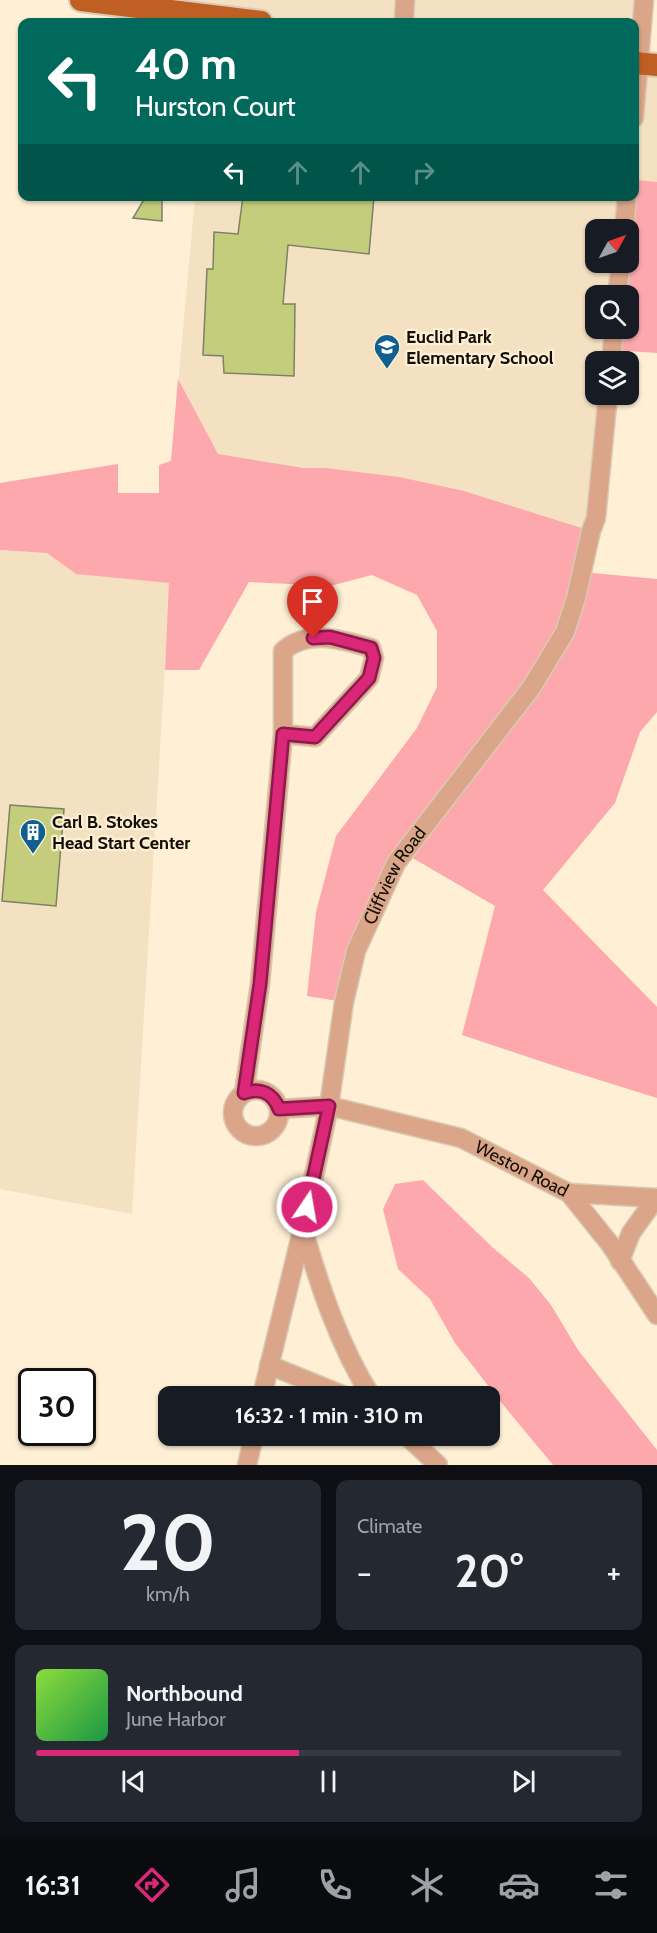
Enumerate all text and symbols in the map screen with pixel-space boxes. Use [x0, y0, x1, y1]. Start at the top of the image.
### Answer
text: 40 m [135, 38, 237, 90]
icon: left [36, 42, 114, 120]
text: Hurston Court [135, 90, 296, 123]
icon: left [218, 156, 251, 189]
icon: ahead [281, 156, 314, 189]
icon: ahead [344, 156, 377, 189]
icon: right [407, 156, 440, 189]
north arrow [585, 219, 639, 273]
map controls [585, 219, 639, 405]
button: search [585, 285, 639, 339]
place label: Euclid Park Elementary School [406, 326, 554, 369]
school or university icon: Euclid Park Elementary School [372, 332, 402, 370]
button: layers [585, 351, 639, 405]
pin [287, 576, 338, 638]
icon: arrive [296, 585, 329, 618]
place label: Carl B. Stokes Head Start Center [52, 811, 190, 854]
building icon: Carl B. Stokes Head Start Center [18, 817, 48, 855]
street label: Cliffview Road [359, 822, 431, 928]
street label: Weston Road [471, 1136, 572, 1202]
position arrow [275, 1175, 339, 1239]
speed limit sign: 30 [18, 1368, 96, 1446]
text: 16:32 · 1 min · 310 m [235, 1402, 423, 1429]
text: 20 [120, 1495, 216, 1590]
text: Climate [357, 1514, 422, 1538]
text: 20° [455, 1544, 523, 1598]
text: − [357, 1552, 372, 1592]
text: + [606, 1552, 621, 1592]
text: km/h [146, 1582, 190, 1606]
text: Northbound [126, 1680, 243, 1707]
text: June Harbor [126, 1707, 226, 1731]
icon: previous [117, 1765, 150, 1798]
icon: pause [312, 1765, 345, 1798]
icon: next [507, 1765, 540, 1798]
icon: directions [131, 1864, 173, 1906]
icon: music [222, 1864, 264, 1906]
icon: phone [314, 1864, 356, 1906]
icon: climate [406, 1864, 448, 1906]
icon: car [498, 1864, 540, 1906]
icon: filters [590, 1864, 632, 1906]
text: 16:31 [25, 1869, 81, 1902]

